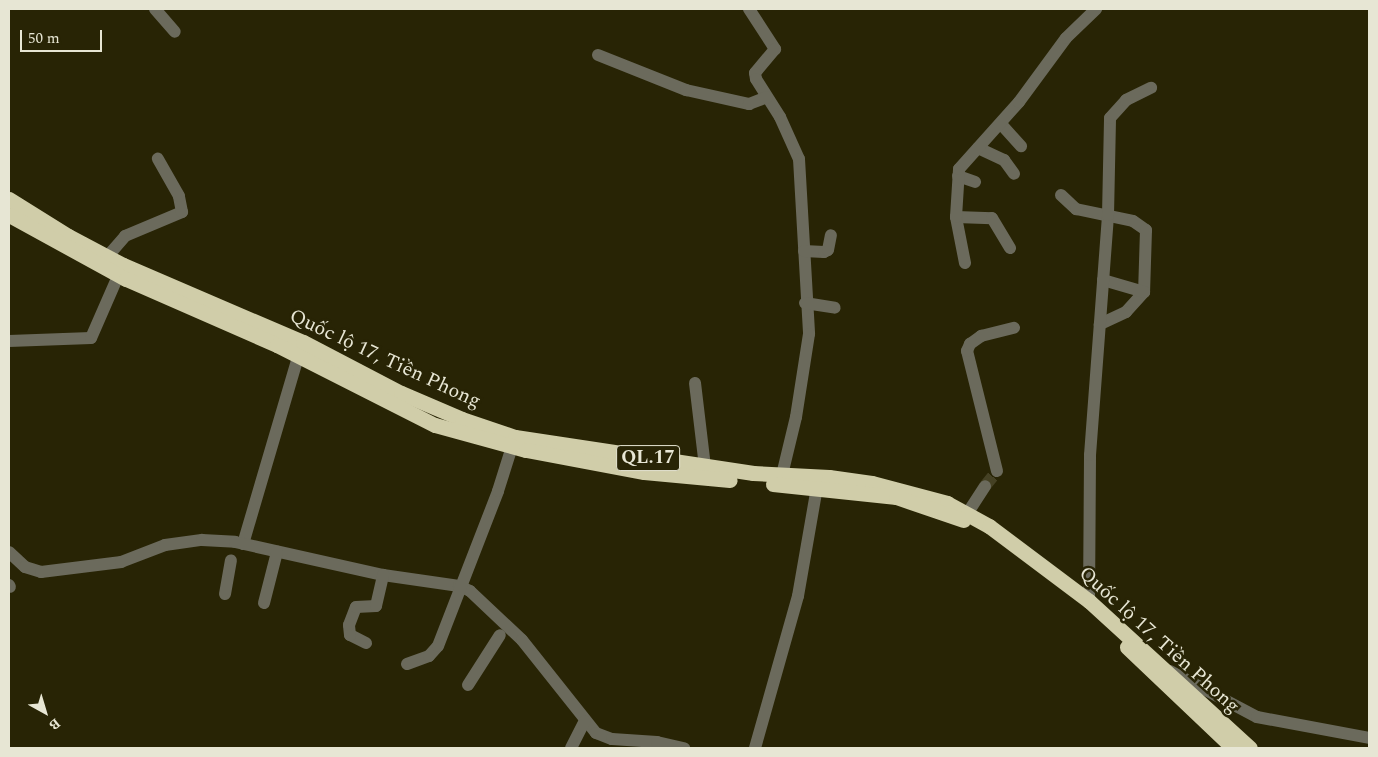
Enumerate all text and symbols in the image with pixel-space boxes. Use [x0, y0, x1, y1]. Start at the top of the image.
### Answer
scale bar [22, 20, 105, 52]
text: 50 m [28, 27, 60, 50]
street label: Quốc lộ 17, Tiền Phong [286, 304, 484, 414]
road number: QL.17 [616, 442, 680, 474]
street label: Quốc lộ 17, Tiền Phong [1074, 561, 1244, 719]
north arrow [20, 687, 70, 737]
text: B [44, 713, 65, 735]

